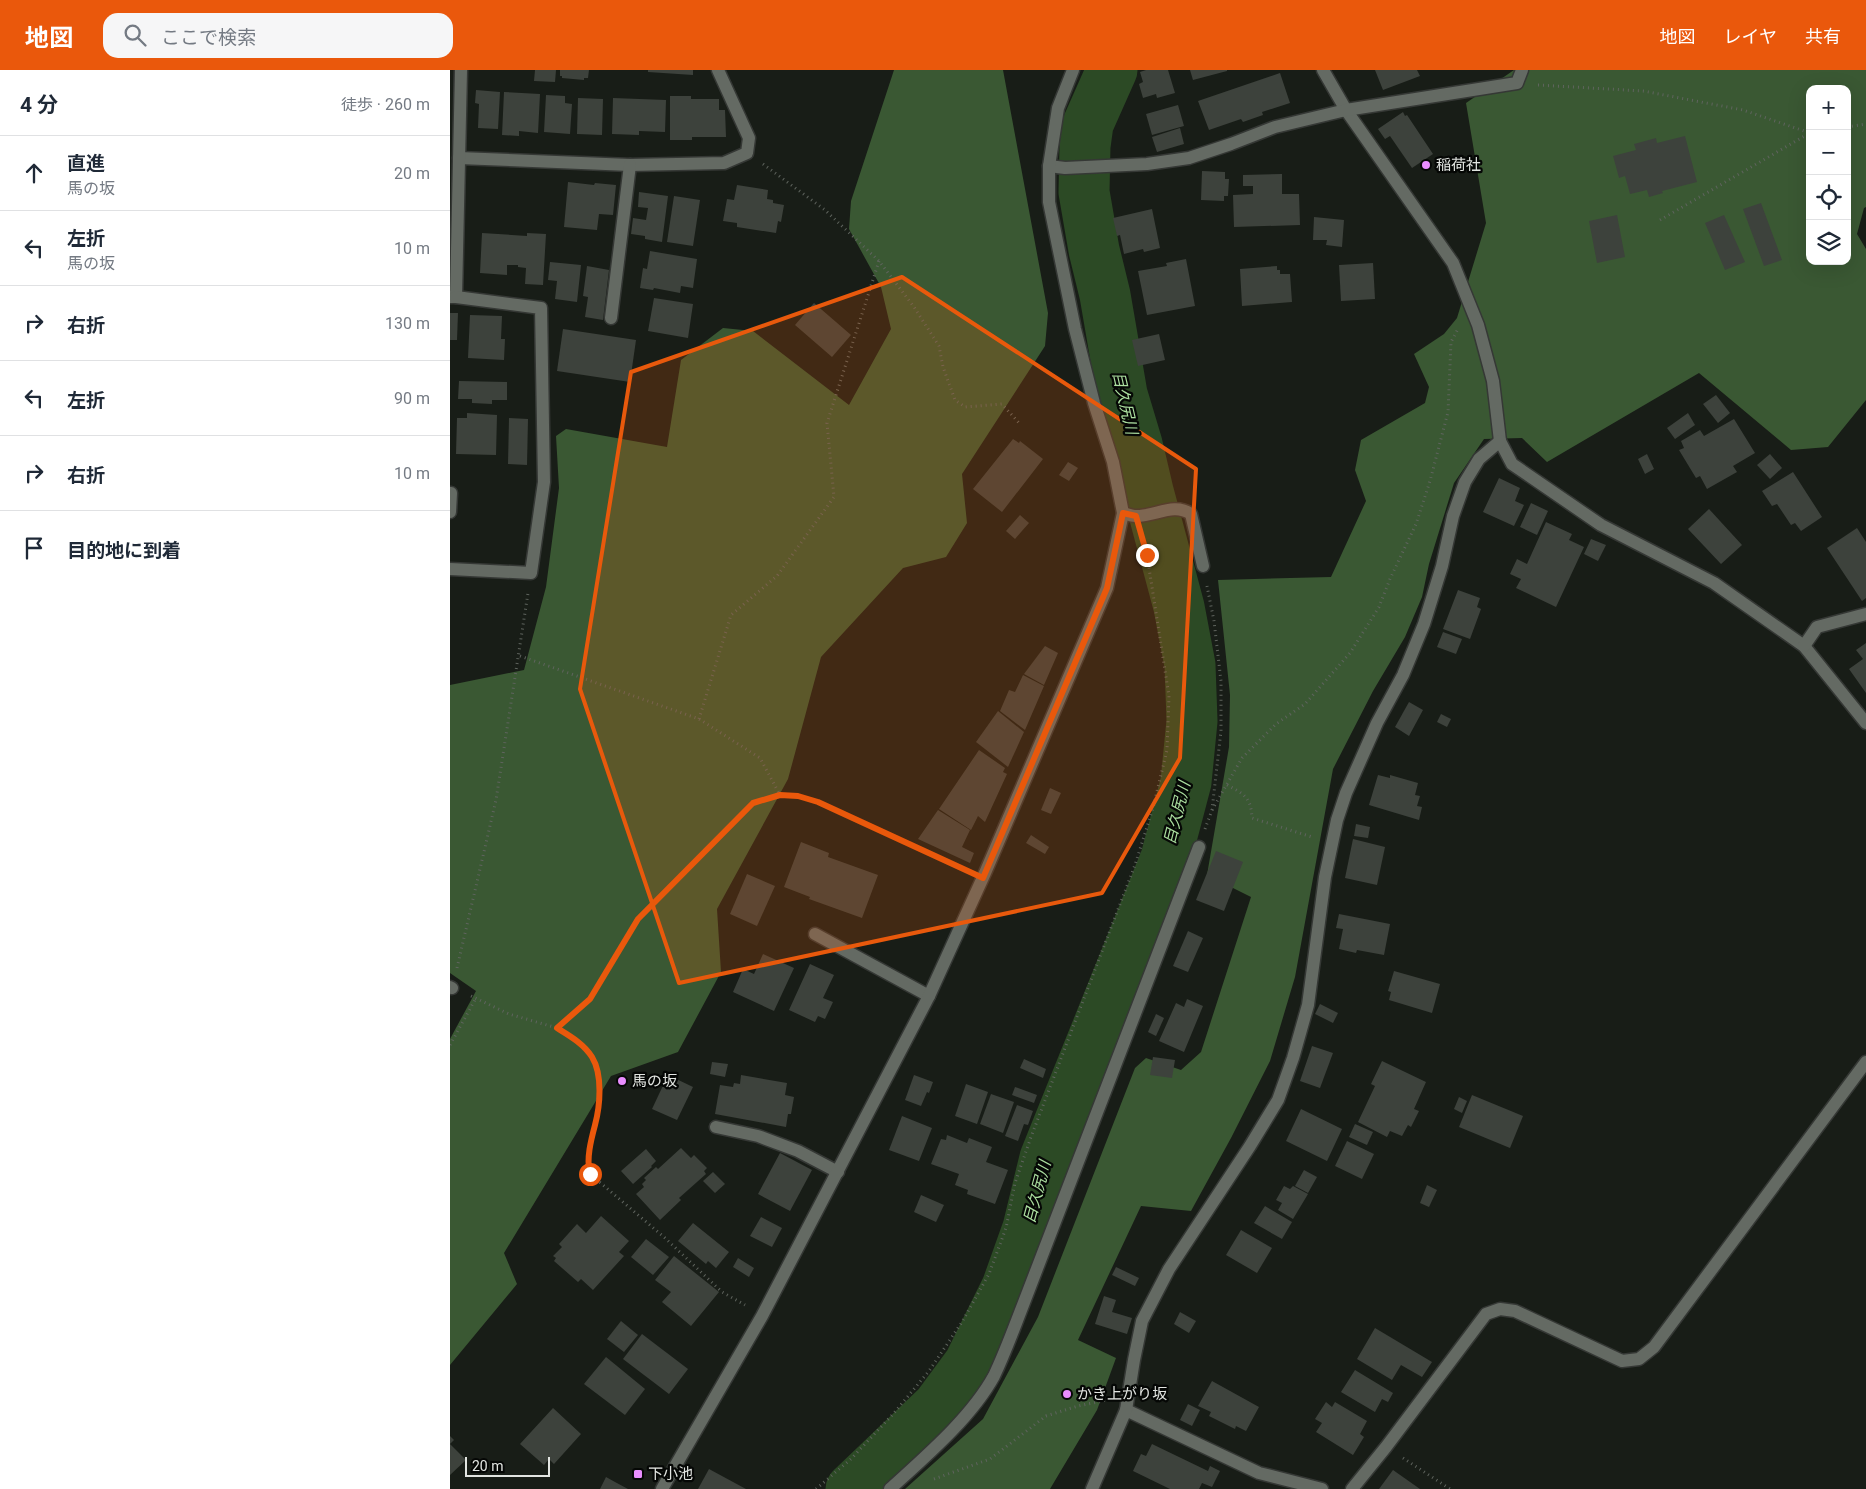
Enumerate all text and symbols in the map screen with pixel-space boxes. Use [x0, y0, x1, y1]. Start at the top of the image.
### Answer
search box [103, 13, 453, 58]
icon: search [121, 21, 149, 49]
text: 地図 [25, 24, 73, 52]
text: ここで検索 [161, 26, 256, 49]
text: 地図 [1660, 26, 1696, 47]
text: レイヤ [1724, 26, 1777, 47]
text: 共有 [1805, 26, 1841, 47]
map controls [1806, 85, 1851, 265]
button: + [1806, 85, 1851, 130]
text: 4 分 [20, 93, 58, 117]
text: 徒歩 · 260 m [341, 95, 430, 114]
button: − [1806, 130, 1851, 175]
text: 直進 [67, 152, 105, 175]
place label: 稲荷社 [1436, 156, 1481, 174]
icon: ahead [20, 159, 48, 187]
marker: 稲荷社 [1420, 159, 1432, 171]
text: 20 m [394, 164, 430, 183]
button: locate [1806, 175, 1851, 220]
text: 馬の坂 [67, 179, 115, 198]
button: layers [1806, 220, 1851, 265]
text: 左折 [67, 227, 105, 250]
icon: left [20, 234, 48, 262]
text: 10 m [394, 239, 430, 258]
text: 馬の坂 [67, 254, 115, 273]
icon: right [20, 309, 48, 337]
text: 右折 [67, 314, 105, 337]
text: 130 m [385, 314, 430, 333]
water label: 目久尻川 [1109, 370, 1142, 438]
icon: left [20, 384, 48, 412]
text: 左折 [67, 389, 105, 412]
text: 90 m [394, 389, 430, 408]
icon: right [20, 459, 48, 487]
text: 右折 [67, 464, 105, 487]
text: 10 m [394, 464, 430, 483]
icon: arrive [20, 534, 48, 562]
text: 目的地に到着 [67, 539, 181, 562]
route end [1136, 544, 1159, 567]
water label: 目久尻川 [1160, 778, 1194, 846]
place label: 馬の坂 [632, 1072, 677, 1090]
marker: 馬の坂 [616, 1075, 628, 1087]
water label: 目久尻川 [1020, 1157, 1055, 1225]
route start [579, 1163, 602, 1186]
place label: かき上がり坂 [1077, 1385, 1167, 1403]
marker: かき上がり坂 [1061, 1388, 1073, 1400]
scale bar [465, 1454, 550, 1477]
text: 20 m [472, 1458, 504, 1474]
place label: 下小池 [648, 1465, 693, 1483]
marker: 下小池 [632, 1468, 644, 1480]

